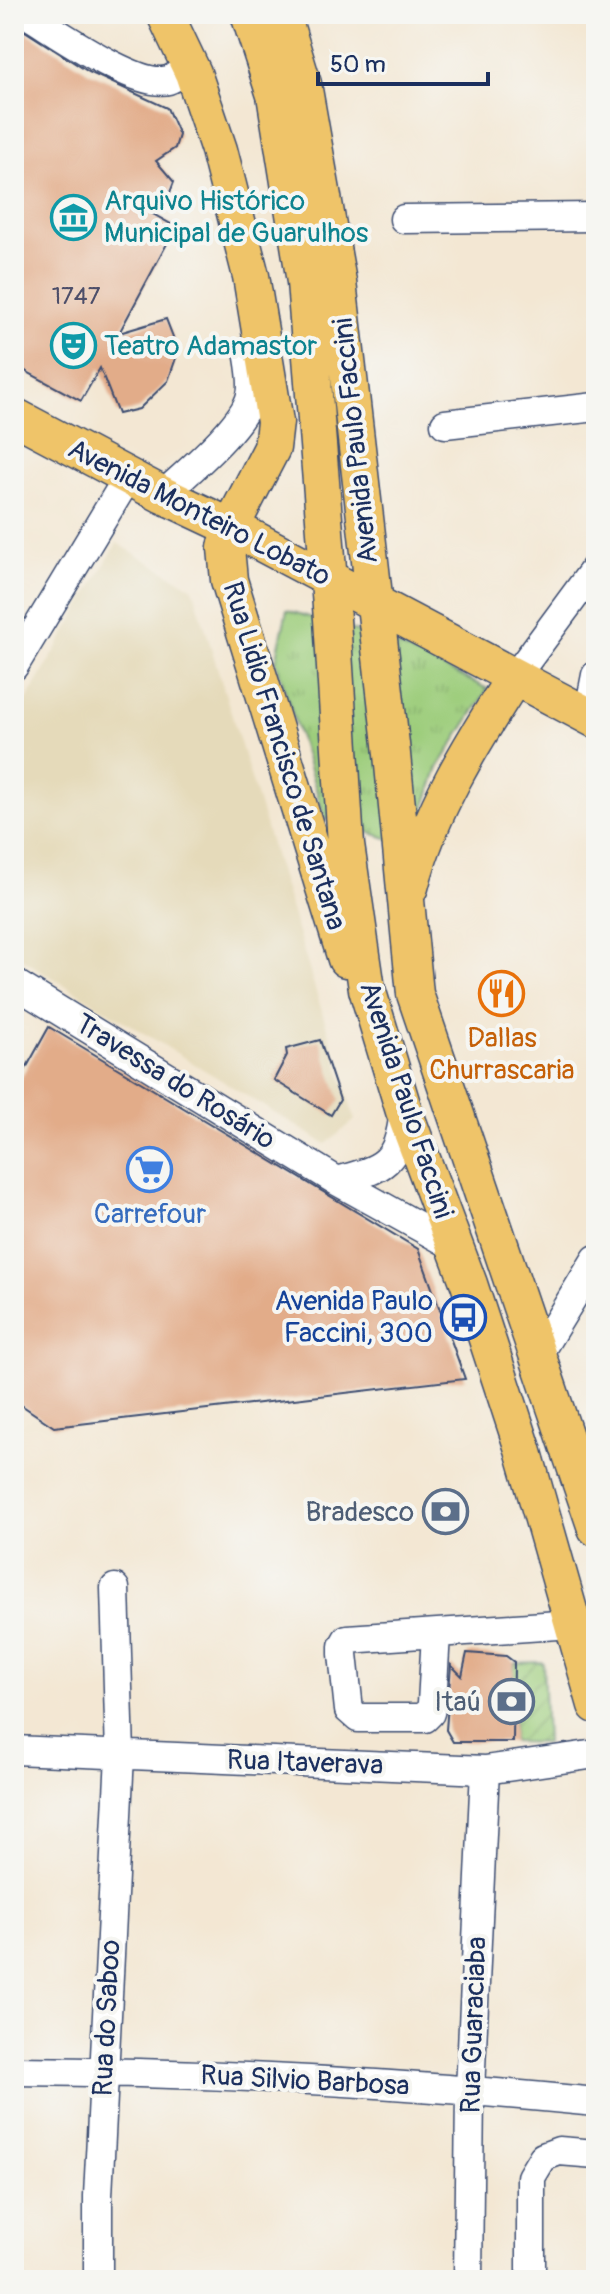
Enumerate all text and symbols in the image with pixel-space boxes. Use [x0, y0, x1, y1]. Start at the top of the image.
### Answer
scale bar [318, 36, 488, 86]
text: 50 m [330, 50, 386, 79]
place label: Arquivo Histórico Municipal de Guarulhos [104, 184, 369, 251]
museum icon: Arquivo Histórico Municipal de Guarulhos [49, 193, 97, 241]
house number: 1747 [52, 282, 101, 311]
street label: Avenida Paulo Faccini [326, 316, 386, 566]
theatre icon: Teatro Adamastor [49, 322, 97, 370]
place label: Teatro Adamastor [104, 329, 317, 364]
street label: Avenida Monteiro Lobato [62, 432, 336, 594]
street label: Rua Lidio Francisco de Santana [214, 578, 354, 934]
restaurant icon: Dallas Churrascaria [478, 970, 526, 1018]
street label: Avenida Paulo Faccini [351, 977, 461, 1223]
street label: Travessa do Rosário [68, 1006, 282, 1158]
place label: Dallas Churrascaria [429, 1021, 575, 1088]
supermarket icon: Carrefour [126, 1145, 174, 1193]
place label: Carrefour [94, 1197, 206, 1232]
place label: Avenida Paulo Faccini, 300 [274, 1284, 433, 1351]
bus stop icon: Avenida Paulo Faccini, 300 [440, 1293, 488, 1341]
bank icon: Bradesco [421, 1488, 469, 1536]
place label: Bradesco [306, 1495, 414, 1530]
bank icon: Itaú [488, 1678, 536, 1726]
place label: Itaú [434, 1685, 481, 1720]
street label: Rua Itaverava [226, 1743, 384, 1783]
street label: Rua Guaraciaba [453, 1936, 495, 2114]
street label: Rua do Saboo [85, 1939, 129, 2097]
street label: Rua Silvio Barbosa [200, 2058, 410, 2104]

